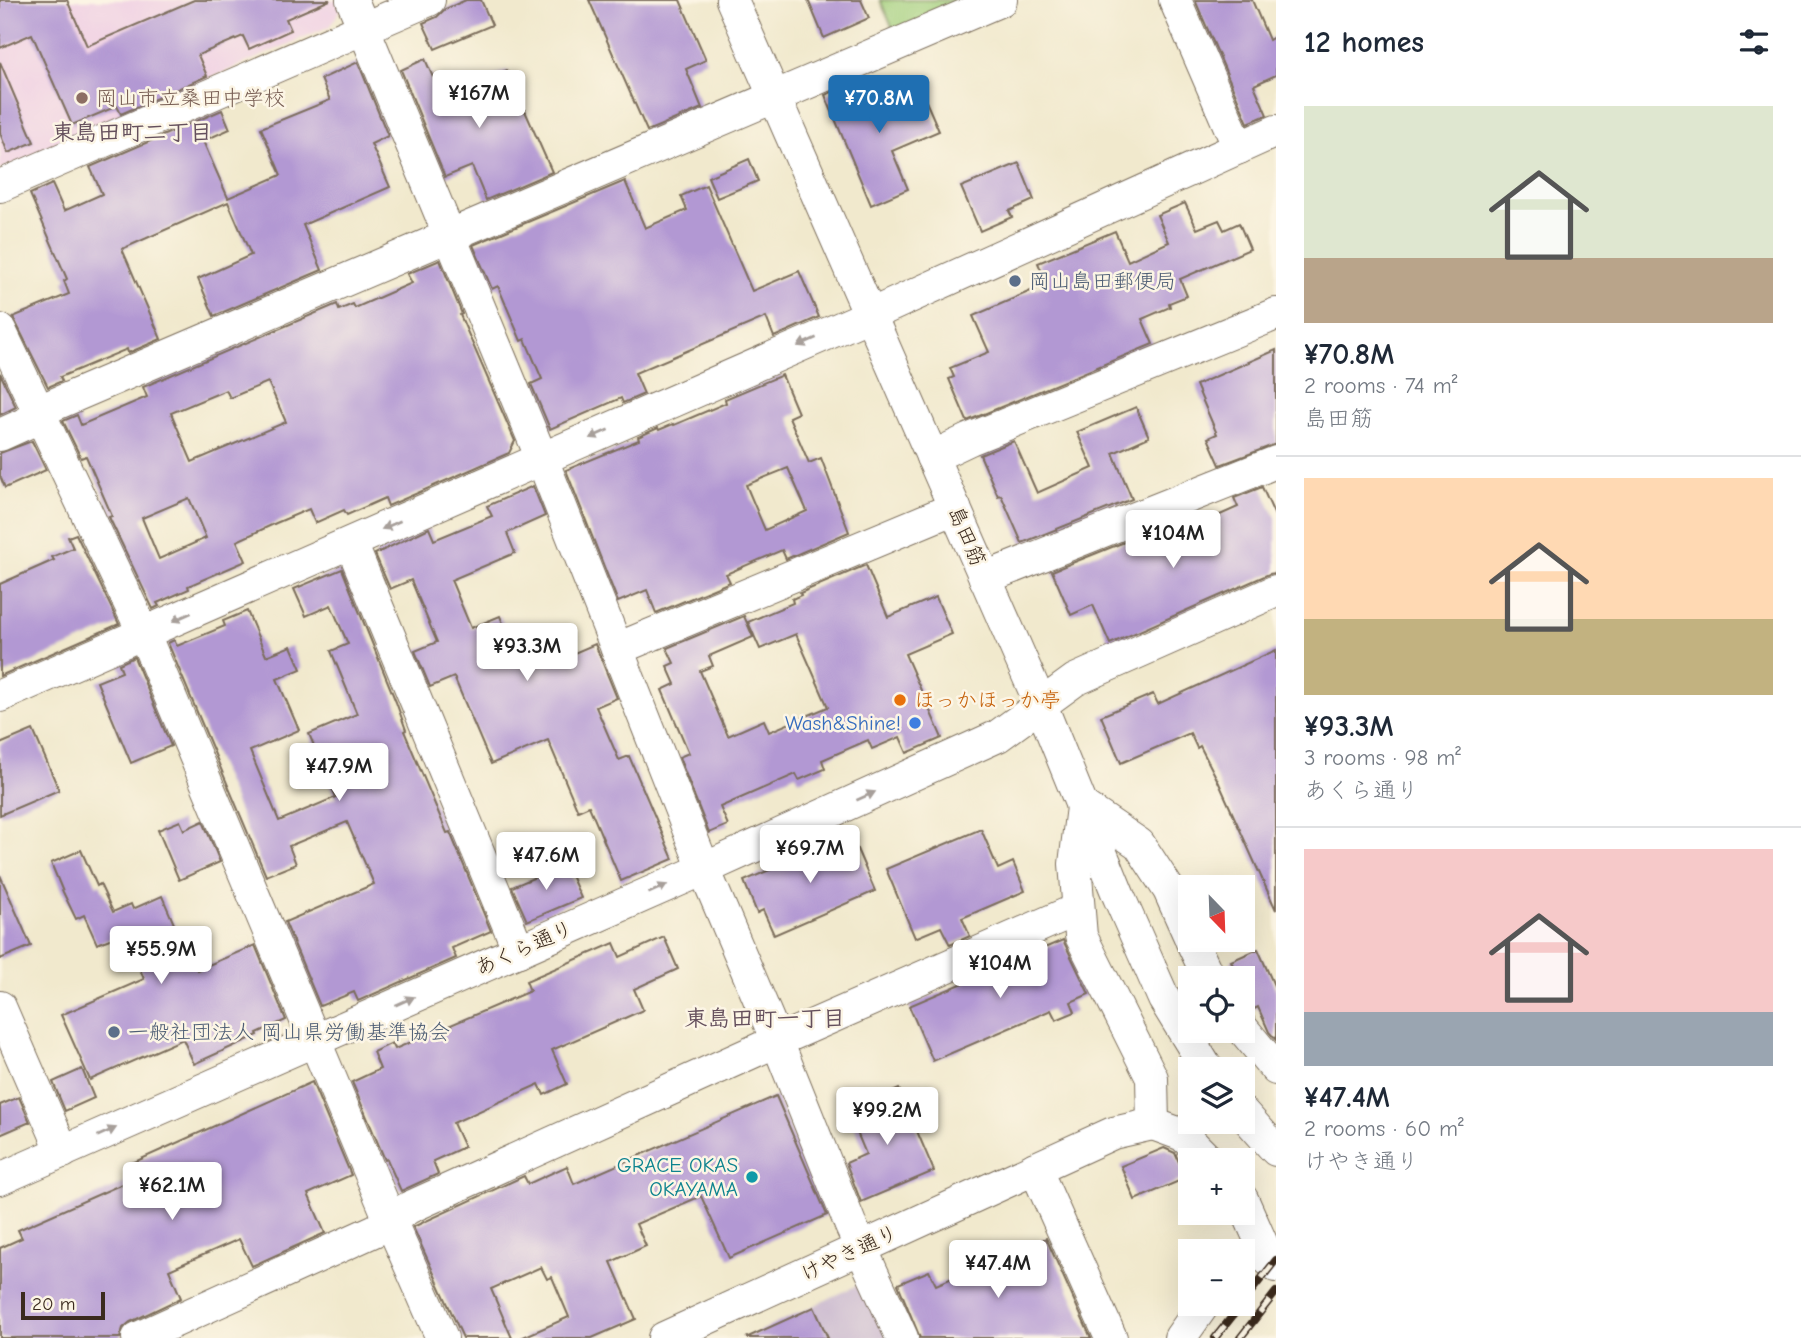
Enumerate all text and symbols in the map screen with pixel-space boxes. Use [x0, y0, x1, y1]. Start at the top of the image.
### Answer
icon: filters [1735, 23, 1773, 61]
text: 12 homes [1304, 25, 1424, 60]
pin: ¥167M [430, 71, 528, 130]
pin: ¥70.8M [822, 76, 936, 135]
text: ¥167M [448, 79, 510, 106]
text: ¥70.8M [844, 84, 914, 111]
place label: 岡山市立桑田中学校 [96, 86, 285, 110]
marker: 岡山市立桑田中学校 [74, 90, 90, 106]
district label: 東島田町二丁目 [52, 119, 213, 146]
icon: home [1476, 152, 1602, 278]
place label: 岡山島田郵便局 [1029, 269, 1176, 293]
marker: 岡山島田郵便局 [1007, 273, 1023, 289]
one-way arrow [797, 336, 817, 348]
text: ¥70.8M [1304, 337, 1394, 372]
text: 2 rooms · 74 m² [1304, 372, 1457, 399]
text: 島田筋 [1304, 405, 1373, 432]
one-way arrow [589, 428, 609, 440]
street label: 島田筋 [944, 502, 990, 570]
pin: ¥104M [1124, 510, 1222, 570]
one-way arrow [381, 519, 401, 531]
text: ¥104M [1142, 519, 1204, 546]
icon: home [1476, 524, 1602, 650]
one-way arrow [172, 612, 193, 623]
pin: ¥93.3M [470, 624, 584, 683]
text: ¥93.3M [493, 632, 561, 659]
place label: ほっかほっか亭 [914, 688, 1061, 712]
marker: ほっかほっか亭 [892, 692, 908, 708]
text: ¥93.3M [1304, 709, 1394, 744]
place label: Wash&Shine! [785, 711, 901, 735]
marker: Wash&Shine! [907, 715, 923, 731]
pin: ¥47.9M [282, 744, 396, 803]
text: 3 rooms · 98 m² [1304, 744, 1461, 771]
text: ¥47.9M [305, 752, 373, 779]
text: あくら通り [1304, 777, 1419, 804]
one-way arrow [855, 790, 876, 801]
pin: ¥69.7M [753, 826, 867, 885]
pin: ¥47.6M [489, 832, 603, 892]
text: ¥69.7M [776, 834, 844, 861]
text: ¥47.6M [512, 841, 580, 868]
north arrow [1178, 875, 1255, 952]
map controls [1178, 875, 1255, 1316]
one-way arrow [648, 883, 668, 895]
icon: home [1476, 895, 1602, 1021]
street label: あくら通り [471, 916, 577, 980]
pin: ¥55.9M [104, 926, 218, 986]
text: ¥55.9M [126, 935, 196, 962]
pin: ¥104M [951, 940, 1049, 1000]
text: ¥104M [969, 949, 1031, 976]
button: locate [1178, 966, 1255, 1043]
one-way arrow [395, 995, 416, 1006]
district label: 東島田町一丁目 [685, 1005, 846, 1032]
place label: 一般社団法人 岡山県労働基準協会 [128, 1020, 450, 1044]
marker: 一般社団法人 岡山県労働基準協会 [106, 1024, 122, 1040]
button: layers [1178, 1057, 1255, 1134]
text: ¥47.4M [1304, 1080, 1390, 1115]
pin: ¥99.2M [830, 1088, 944, 1147]
text: ¥99.2M [852, 1096, 922, 1123]
text: 2 rooms · 60 m² [1304, 1115, 1464, 1142]
one-way arrow [97, 1126, 117, 1138]
button: + [1178, 1148, 1255, 1225]
text: けやき通り [1304, 1148, 1419, 1175]
place label: GRACE OKAS OKAYAMA [617, 1153, 738, 1201]
pin: ¥62.1M [115, 1162, 229, 1222]
marker: GRACE OKAS OKAYAMA [744, 1169, 760, 1185]
text: ¥62.1M [139, 1171, 205, 1198]
street label: けやき通り [796, 1220, 902, 1286]
button: − [1178, 1239, 1255, 1316]
pin: ¥47.4M [941, 1240, 1055, 1300]
text: ¥47.4M [965, 1249, 1031, 1276]
scale bar [21, 1289, 105, 1321]
text: 20 m [32, 1293, 76, 1315]

